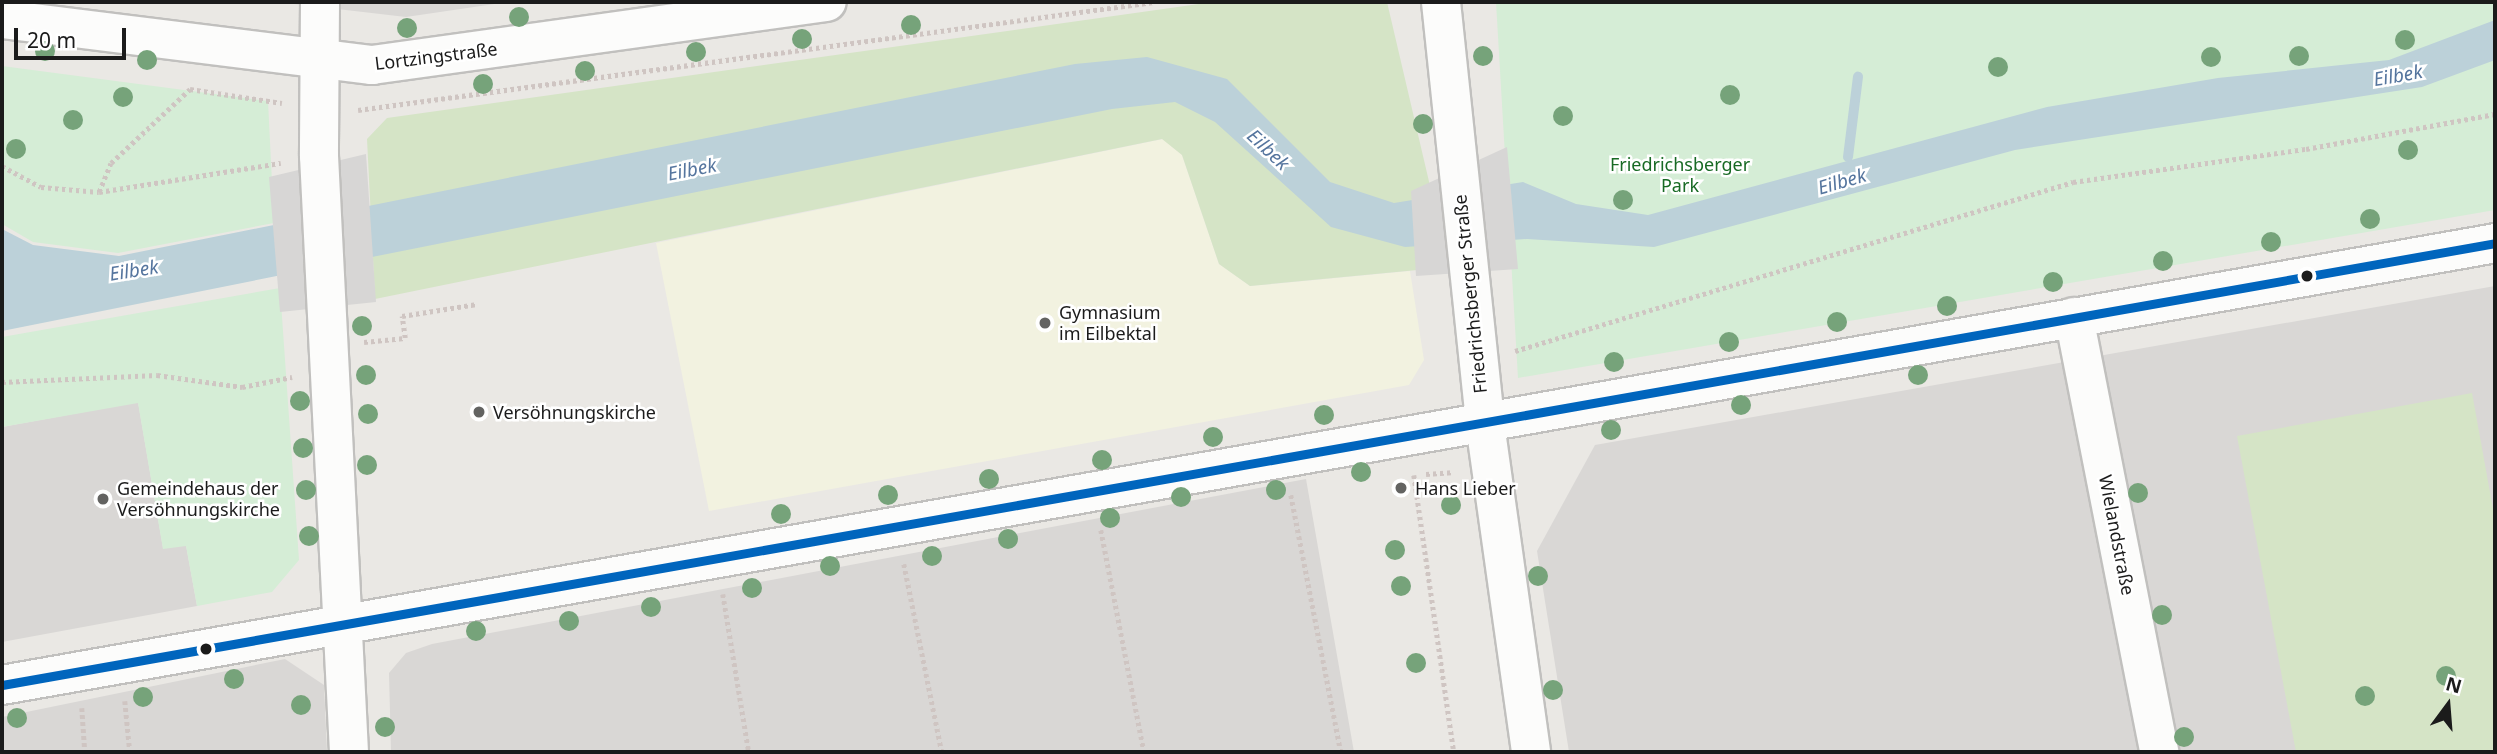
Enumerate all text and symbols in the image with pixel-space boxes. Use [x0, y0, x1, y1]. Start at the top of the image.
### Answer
scale bar [18, 14, 130, 58]
text: 20 m [27, 26, 76, 54]
street label: Lortzingstraße [373, 38, 499, 74]
water label: Eilbek [2372, 60, 2424, 92]
water label: Eilbek [1242, 125, 1294, 175]
water label: Eilbek [666, 154, 718, 186]
park label: Friedrichsberger Park [1610, 154, 1750, 196]
water label: Eilbek [1815, 164, 1869, 200]
street label: Friedrichsberger Straße [1449, 193, 1491, 395]
water label: Eilbek [108, 256, 160, 286]
unlabelled marker [2300, 269, 2314, 283]
place label: Gymnasium im Eilbektal [1059, 302, 1161, 344]
marker: Gymnasium im Eilbektal [1037, 315, 1053, 331]
place label: Versöhnungskirche [493, 401, 656, 423]
marker: Versöhnungskirche [471, 404, 487, 420]
street label: Wielandstraße [2095, 473, 2139, 597]
place label: Hans Lieber [1415, 477, 1516, 499]
place label: Gemeindehaus der Versöhnungskirche [117, 478, 280, 520]
marker: Hans Lieber [1393, 480, 1409, 496]
marker: Gemeindehaus der Versöhnungskirche [95, 491, 111, 507]
unlabelled marker [199, 642, 213, 656]
north arrow [2413, 670, 2483, 740]
text: N [2443, 670, 2465, 699]

